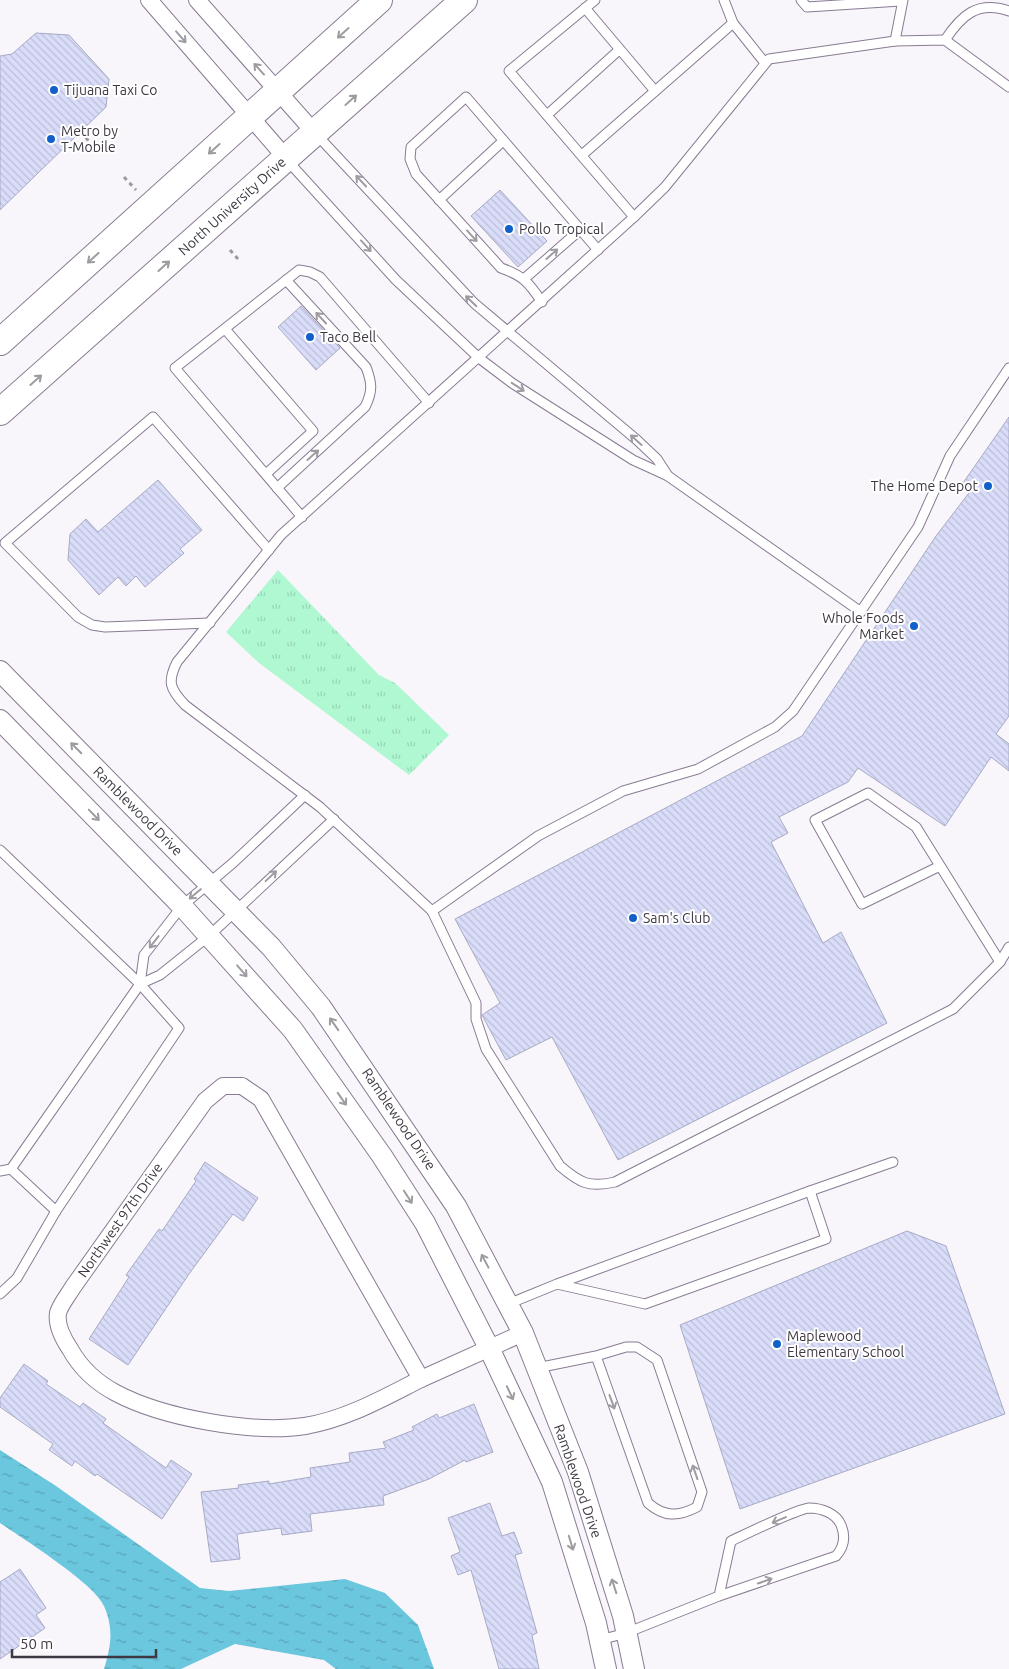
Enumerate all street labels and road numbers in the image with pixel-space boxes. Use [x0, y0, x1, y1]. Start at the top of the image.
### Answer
street label: North University Drive [175, 154, 289, 258]
street label: Ramblewood Drive [90, 763, 186, 859]
street label: Ramblewood Drive [359, 1065, 439, 1173]
street label: Northwest 97th Drive [74, 1160, 166, 1280]
street label: Ramblewood Drive [551, 1422, 605, 1540]

